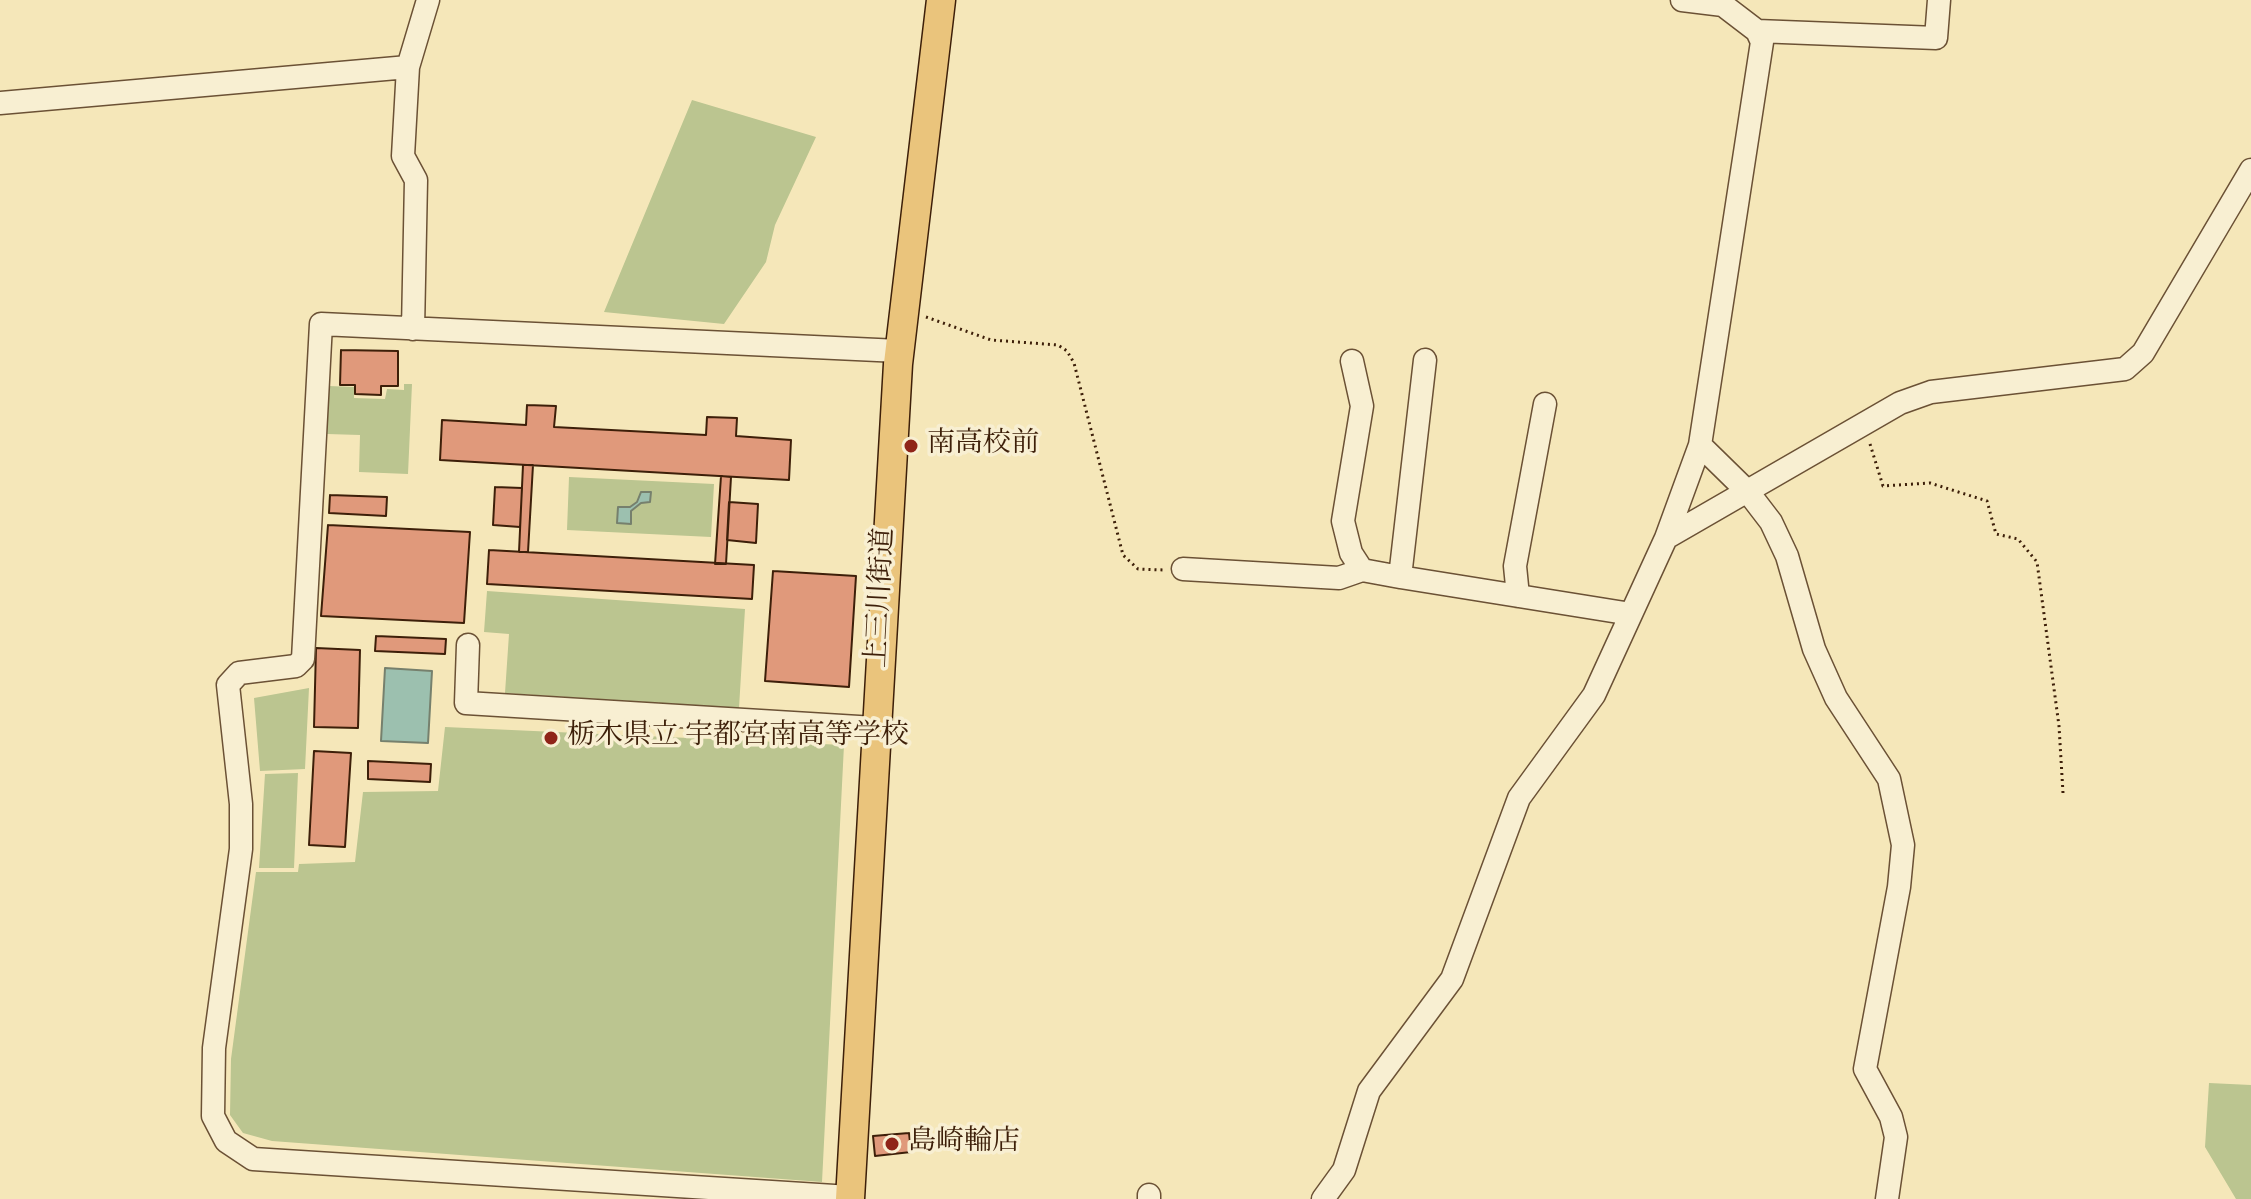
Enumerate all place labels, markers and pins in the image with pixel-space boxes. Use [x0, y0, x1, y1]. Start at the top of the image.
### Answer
place label: 南高校前 [927, 429, 1039, 463]
marker: 南高校前 [902, 437, 920, 455]
place label: 栃木県立 宇都宮南高等学校 [567, 721, 909, 755]
marker: 栃木県立 宇都宮南高等学校 [542, 729, 560, 747]
place label: 島崎輪店 [908, 1127, 1020, 1161]
marker: 島崎輪店 [883, 1135, 901, 1153]

